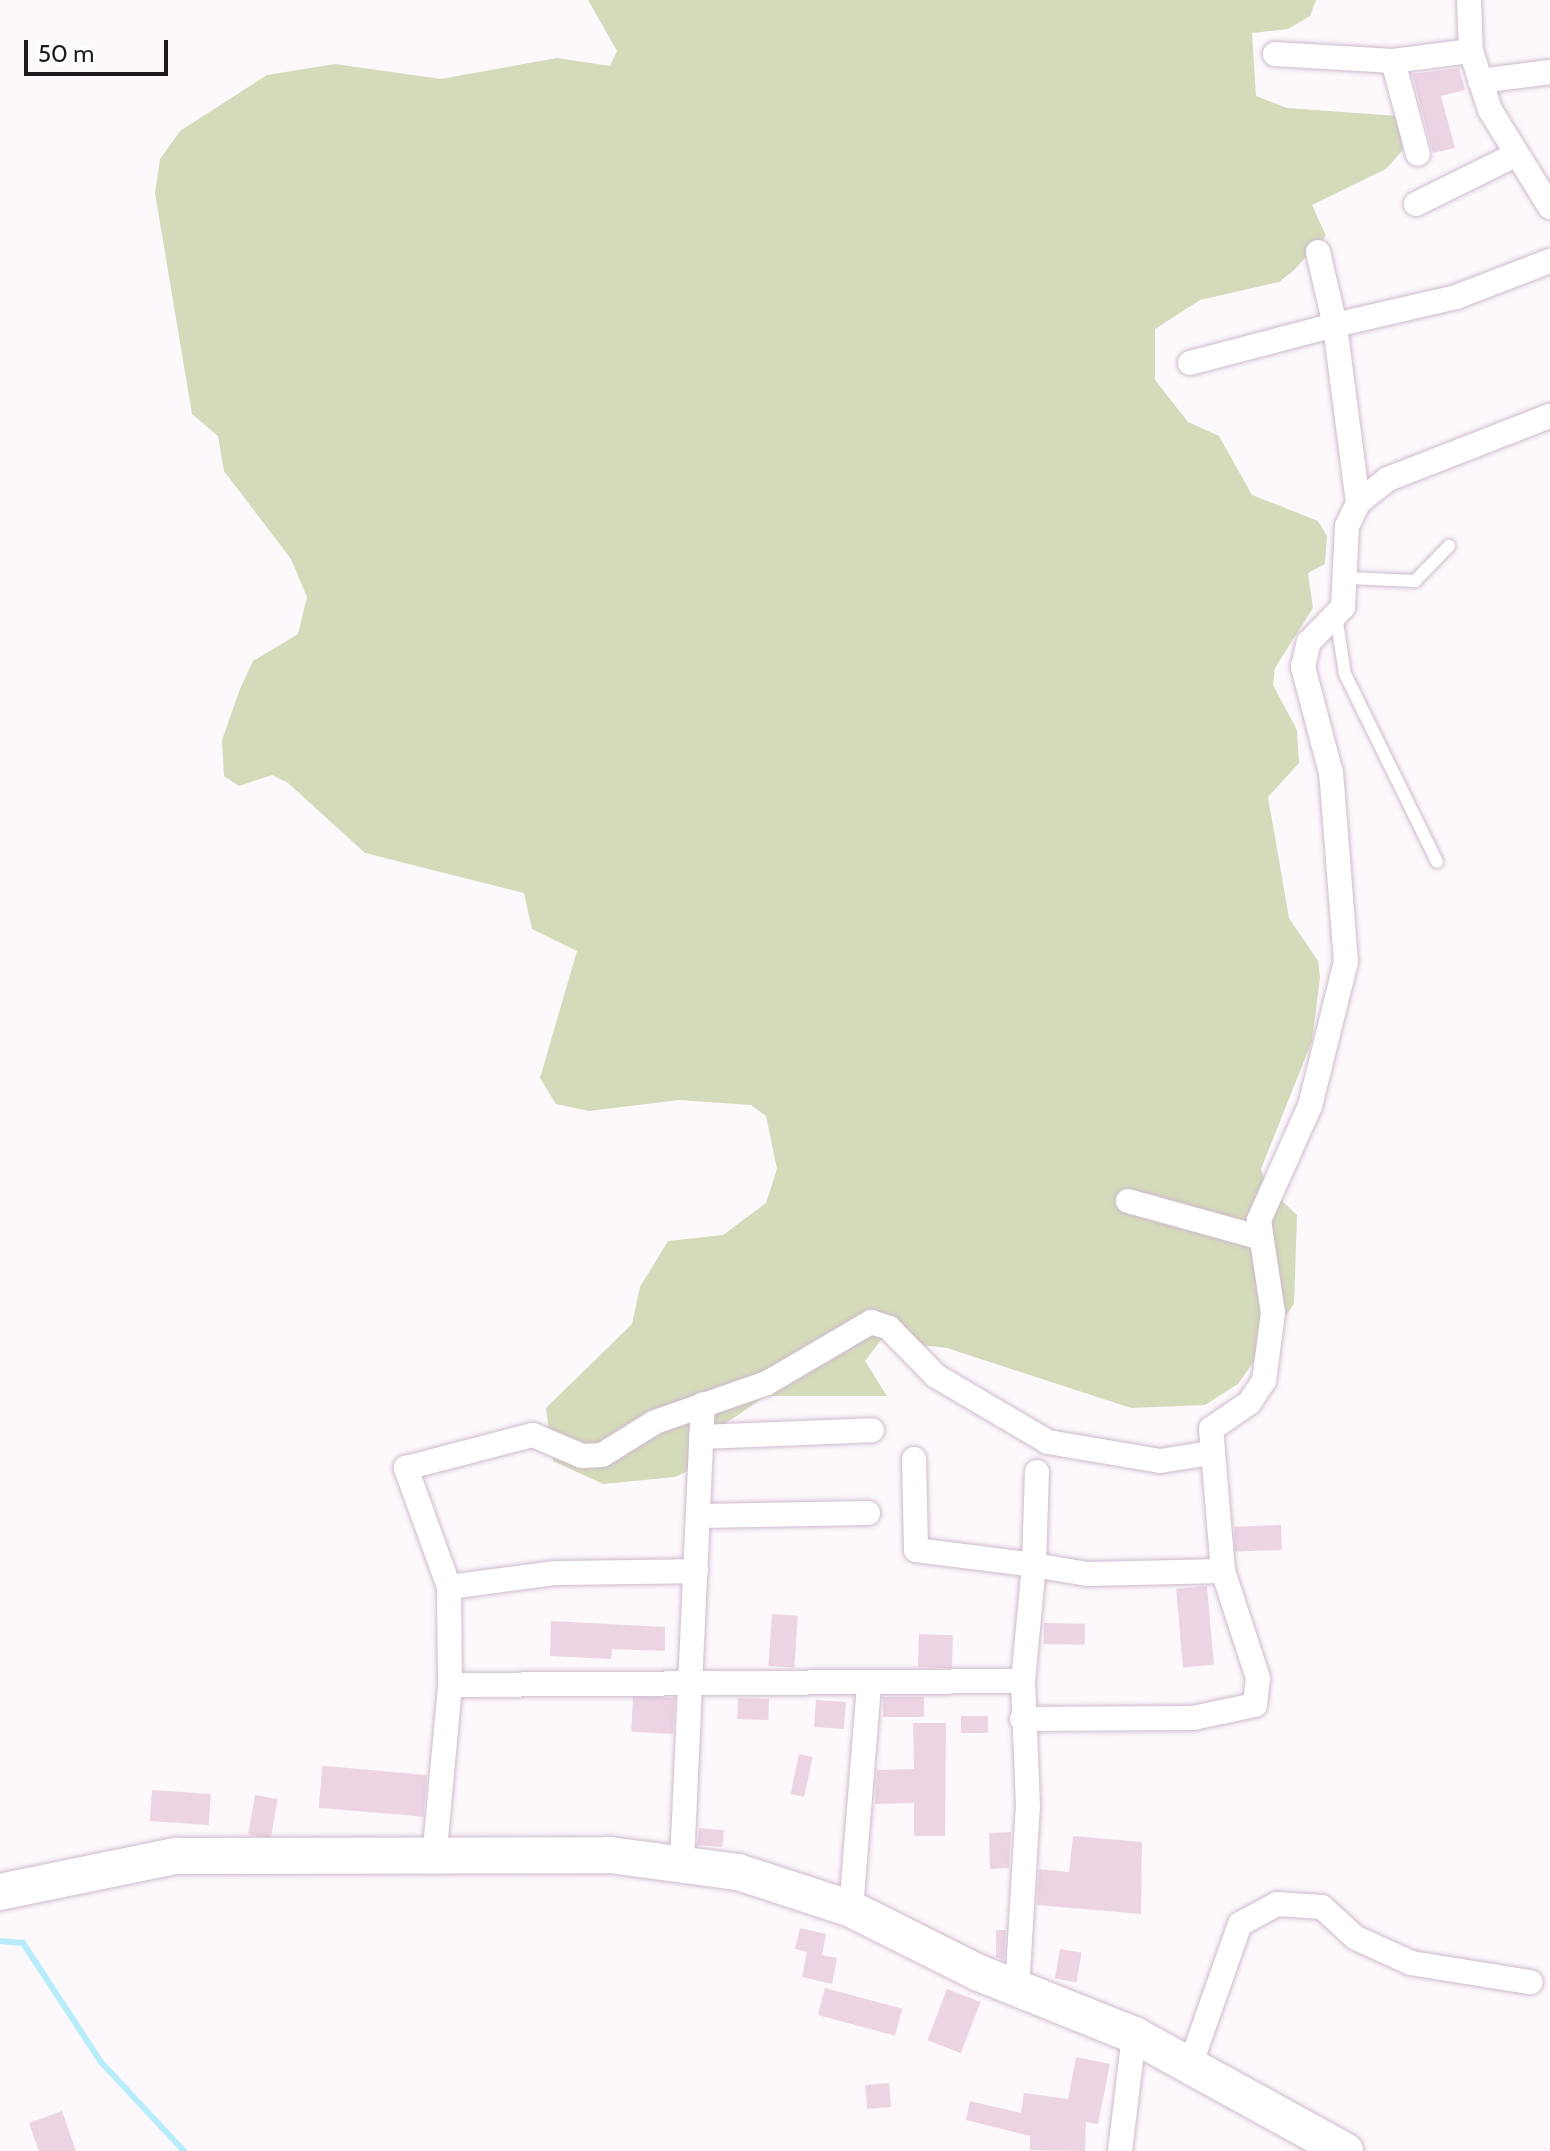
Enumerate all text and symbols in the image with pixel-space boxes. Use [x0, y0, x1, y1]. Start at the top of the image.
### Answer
scale bar [28, 24, 172, 74]
text: 50 m [38, 39, 94, 68]

